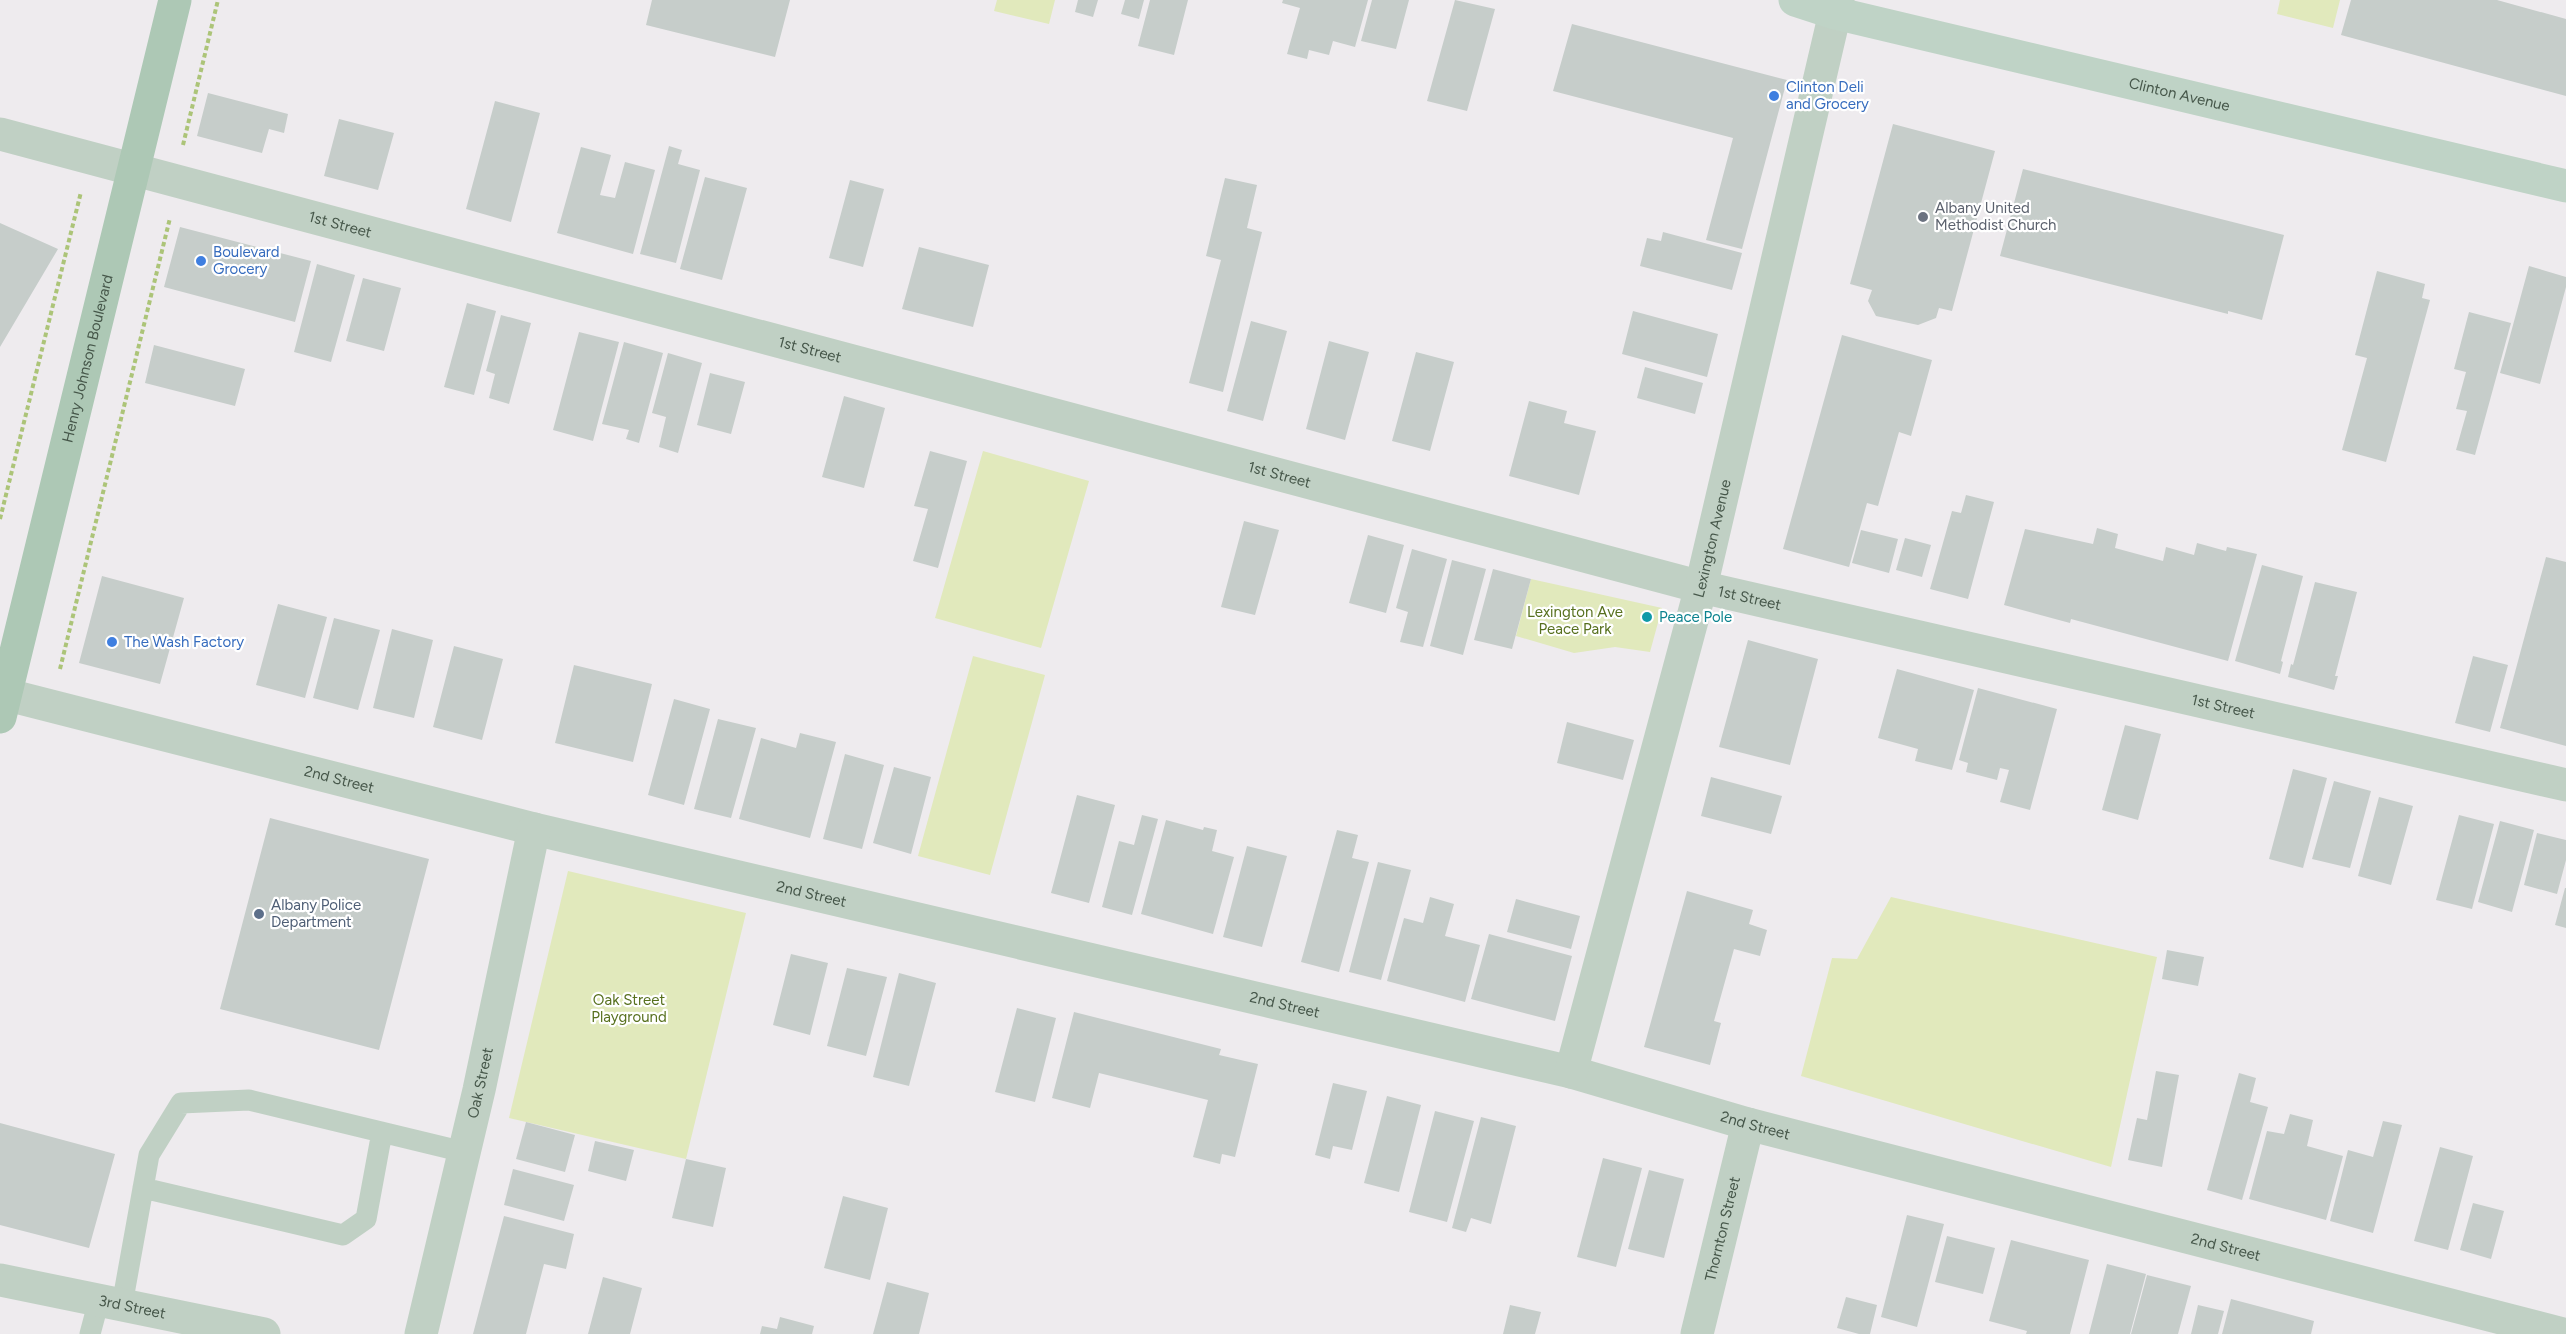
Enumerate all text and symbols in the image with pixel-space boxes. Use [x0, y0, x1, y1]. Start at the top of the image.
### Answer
street label: Clinton Avenue [2127, 74, 2232, 115]
place label: Clinton Deli and Grocery [1786, 78, 1869, 113]
marker: Clinton Deli and Grocery [1767, 89, 1781, 103]
place label: Albany United Methodist Church [1935, 199, 2056, 234]
street label: 1st Street [307, 208, 374, 242]
marker: Albany United Methodist Church [1916, 210, 1930, 224]
place label: Boulevard Grocery [213, 243, 280, 278]
marker: Boulevard Grocery [194, 254, 208, 268]
street label: Henry Johnson Boulevard [58, 273, 117, 444]
street label: 1st Street [776, 333, 844, 367]
street label: 1st Street [1246, 458, 1313, 492]
street label: Lexington Avenue [1690, 477, 1735, 600]
street label: 1st Street [1716, 582, 1783, 614]
park label: Lexington Ave Peace Park [1527, 603, 1623, 638]
place label: Peace Pole [1659, 608, 1732, 626]
marker: Peace Pole [1640, 610, 1654, 624]
place label: The Wash Factory [124, 633, 244, 651]
marker: The Wash Factory [105, 635, 119, 649]
street label: 1st Street [2190, 691, 2257, 723]
street label: 2nd Street [302, 762, 376, 797]
street label: 2nd Street [775, 877, 849, 911]
place label: Albany Police Department [271, 896, 361, 931]
marker: Albany Police Department [252, 907, 266, 921]
street label: 2nd Street [1248, 988, 1322, 1022]
park label: Oak Street Playground [591, 991, 667, 1026]
street label: Oak Street [464, 1045, 497, 1120]
street label: 2nd Street [1718, 1107, 1792, 1144]
street label: Thornton Street [1701, 1174, 1744, 1283]
street label: 2nd Street [2189, 1229, 2263, 1265]
street label: 3rd Street [97, 1291, 168, 1323]

